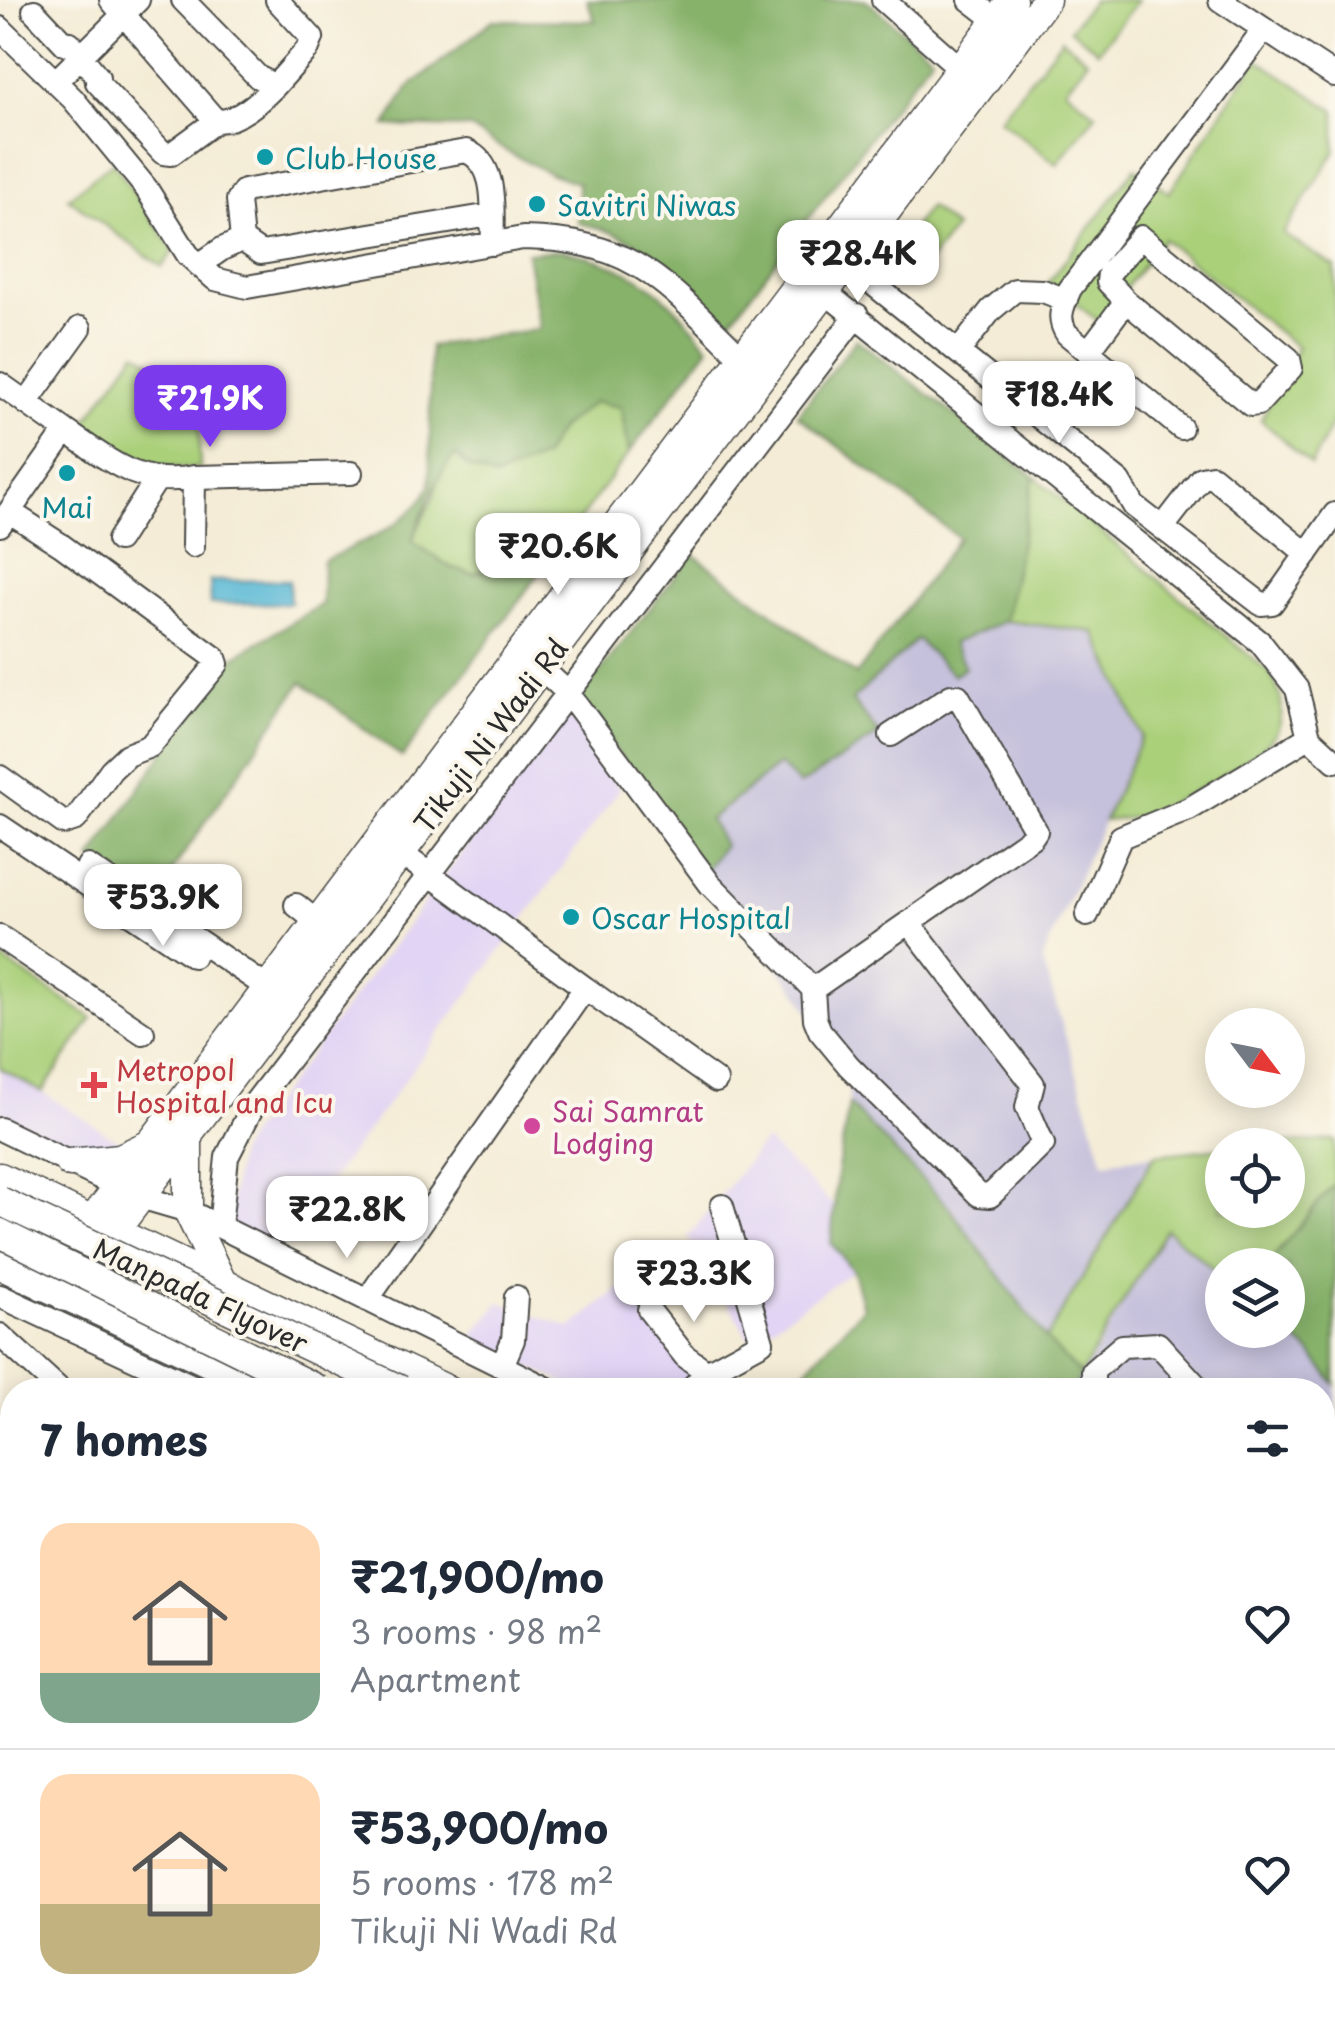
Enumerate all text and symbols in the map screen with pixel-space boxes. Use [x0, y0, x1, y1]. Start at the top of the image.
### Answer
place label: Club House [285, 136, 437, 179]
marker: Club House [254, 146, 276, 168]
place label: Savitri Niwas [557, 183, 736, 226]
marker: Savitri Niwas [526, 193, 548, 215]
pin: ₹28.4K [777, 220, 939, 305]
text: ₹28.4K [799, 228, 917, 276]
pin: ₹18.4K [978, 361, 1140, 446]
pin: ₹21.9K [129, 365, 291, 450]
text: ₹18.4K [1004, 369, 1114, 417]
text: ₹21.9K [156, 373, 264, 421]
marker: Mai [56, 462, 78, 484]
place label: Mai [41, 485, 93, 528]
pin: ₹20.6K [477, 513, 639, 598]
text: ₹20.6K [497, 521, 619, 569]
street label: Tikuji Ni Wadi Rd [402, 629, 578, 841]
pin: ₹53.9K [82, 864, 244, 949]
text: ₹53.9K [106, 872, 220, 920]
place label: Oscar Hospital [591, 896, 791, 939]
marker: Oscar Hospital [560, 906, 582, 928]
north arrow [1205, 1008, 1305, 1108]
map controls [1205, 1008, 1305, 1348]
place label: Metropol Hospital and Icu [116, 1048, 334, 1123]
marker: Metropol Hospital and Icu [81, 1072, 107, 1098]
place label: Sai Samrat Lodging [552, 1089, 704, 1164]
marker: Sai Samrat Lodging [521, 1115, 543, 1137]
button: locate [1205, 1128, 1305, 1228]
pin: ₹22.8K [266, 1176, 428, 1261]
text: ₹22.8K [288, 1184, 406, 1232]
street label: Manpada Flyover [86, 1226, 316, 1364]
pin: ₹23.3K [613, 1240, 775, 1325]
text: ₹23.3K [636, 1248, 752, 1296]
button: layers [1205, 1248, 1305, 1348]
text: 7 homes [40, 1407, 208, 1470]
icon: filters [1240, 1411, 1295, 1466]
text: ₹21,900/mo [350, 1544, 604, 1607]
icon: home [120, 1563, 240, 1683]
icon: heart [1240, 1596, 1295, 1651]
text: 3 rooms · 98 m² [350, 1607, 602, 1655]
text: Apartment [350, 1655, 521, 1703]
text: ₹53,900/mo [350, 1795, 608, 1858]
icon: home [120, 1814, 240, 1934]
icon: heart [1240, 1847, 1295, 1902]
text: 5 rooms · 178 m² [350, 1858, 614, 1906]
text: Tikuji Ni Wadi Rd [350, 1906, 618, 1954]

